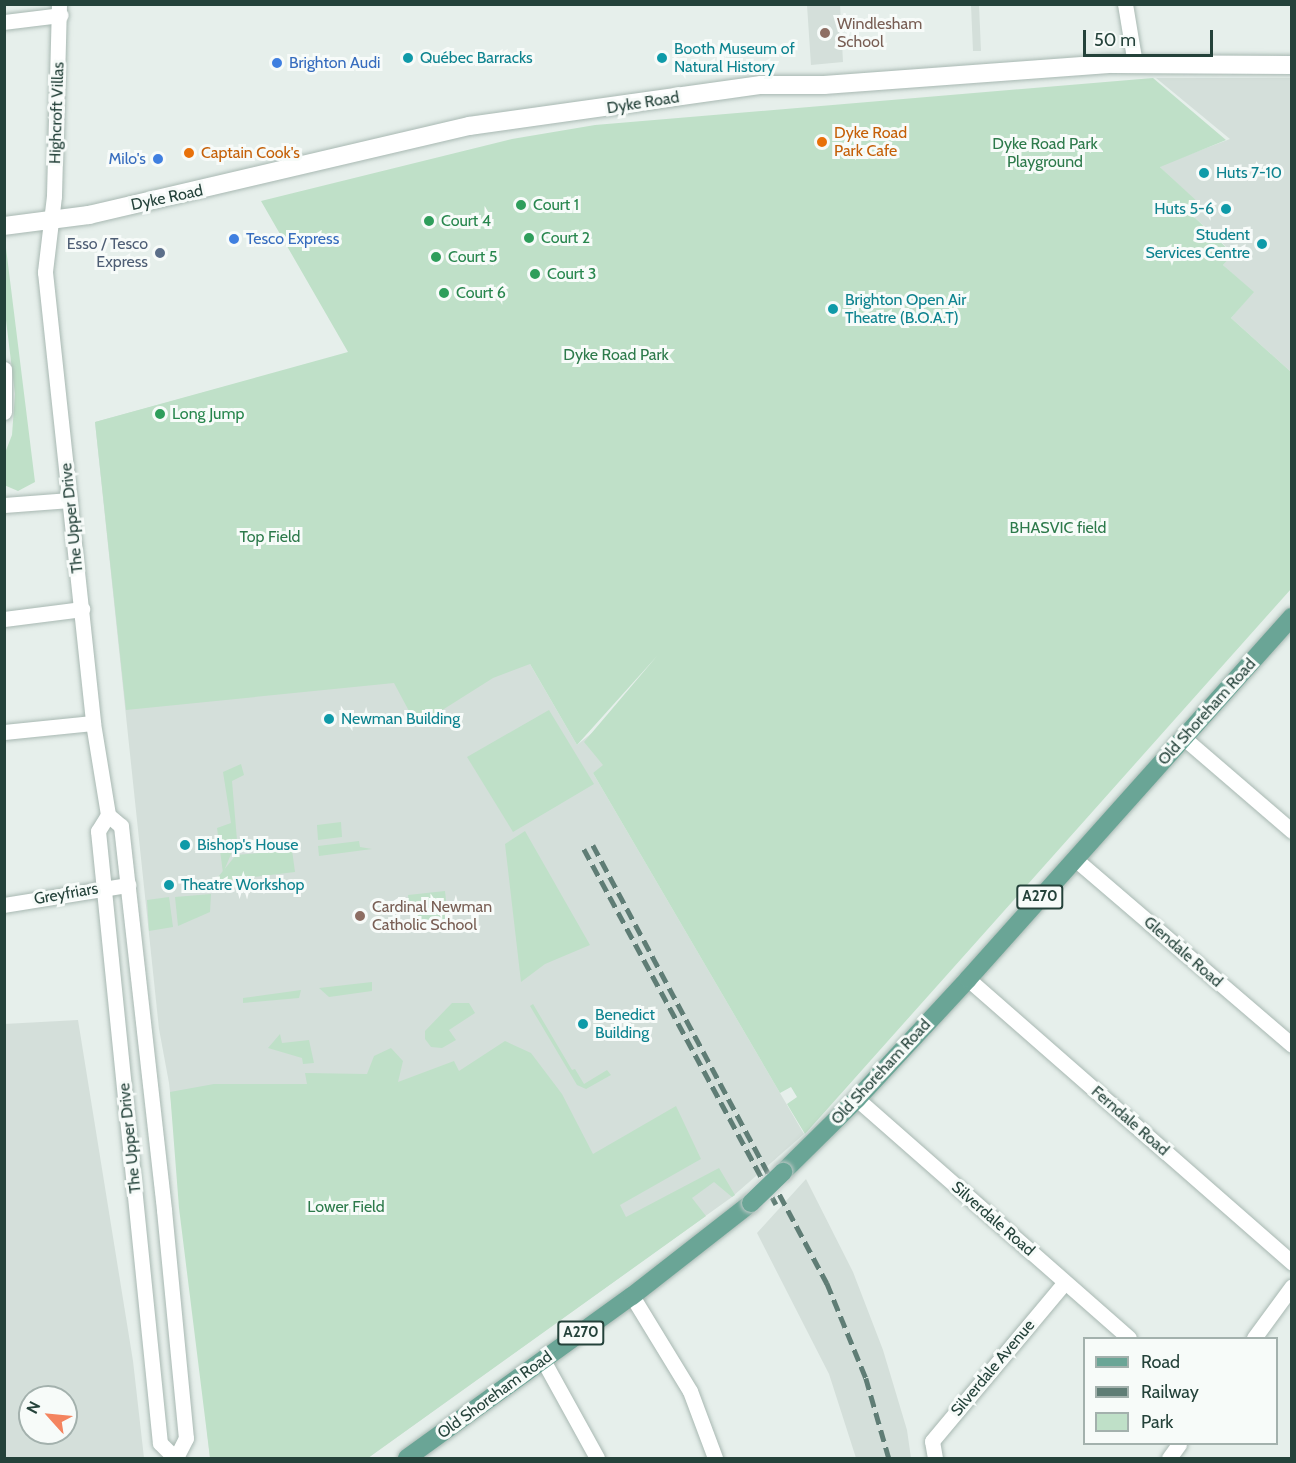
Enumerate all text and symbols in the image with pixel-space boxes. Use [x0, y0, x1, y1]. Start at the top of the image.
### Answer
place label: Windlesham School [837, 14, 922, 52]
scale bar [1086, 18, 1216, 56]
marker: Windlesham School [818, 26, 832, 40]
text: 50 m [1094, 29, 1136, 51]
place label: Booth Museum of Natural History [674, 39, 795, 77]
place label: Québec Barracks [420, 48, 533, 68]
marker: Québec Barracks [401, 51, 415, 65]
marker: Booth Museum of Natural History [655, 51, 669, 65]
place label: Brighton Audi [289, 53, 380, 73]
marker: Brighton Audi [270, 56, 284, 70]
street label: Highcroft Villas [46, 62, 68, 164]
street label: Dyke Road [605, 88, 681, 118]
place label: Dyke Road Park Cafe [834, 123, 907, 161]
park label: Dyke Road Park Playground [992, 134, 1098, 172]
marker: Dyke Road Park Cafe [815, 135, 829, 149]
place label: Captain Cook's [201, 143, 300, 163]
marker: Captain Cook's [182, 146, 196, 160]
place label: Milo's [108, 149, 146, 169]
marker: Milo's [151, 152, 165, 166]
place label: Huts 7-10 [1216, 163, 1282, 183]
marker: Huts 7-10 [1197, 166, 1211, 180]
street label: Dyke Road [129, 181, 205, 215]
place label: Court 1 [533, 195, 579, 215]
marker: Court 1 [514, 198, 528, 212]
place label: Huts 5-6 [1154, 199, 1214, 219]
marker: Huts 5-6 [1219, 202, 1233, 216]
place label: Court 4 [441, 211, 491, 231]
marker: Court 4 [422, 214, 436, 228]
place label: Student Services Centre [1146, 225, 1250, 263]
place label: Court 2 [541, 228, 590, 248]
place label: Tesco Express [246, 229, 339, 249]
marker: Court 2 [522, 231, 536, 245]
marker: Tesco Express [227, 232, 241, 246]
place label: Esso / Tesco Express [67, 234, 148, 272]
marker: Student Services Centre [1255, 237, 1269, 251]
marker: Esso / Tesco Express [153, 246, 167, 260]
place label: Court 5 [448, 247, 498, 267]
marker: Court 5 [429, 250, 443, 264]
place label: Court 3 [547, 264, 597, 284]
marker: Court 3 [528, 267, 542, 281]
place label: Court 6 [456, 283, 506, 303]
marker: Court 6 [437, 286, 451, 300]
place label: Brighton Open Air Theatre (B.O.A.T) [845, 290, 966, 328]
marker: Brighton Open Air Theatre (B.O.A.T) [826, 302, 840, 316]
park label: Dyke Road Park [563, 345, 669, 365]
place label: Long Jump [172, 404, 244, 424]
marker: Long Jump [153, 407, 167, 421]
street label: The Upper Drive [57, 462, 87, 574]
park label: BHASVIC field [1010, 518, 1106, 538]
park label: Top Field [240, 527, 300, 547]
street label: Old Shoreham Road [1154, 655, 1260, 769]
place label: Newman Building [341, 709, 460, 729]
marker: Newman Building [322, 712, 336, 726]
place label: Bishop's House [197, 835, 298, 855]
marker: Bishop's House [178, 838, 192, 852]
place label: Theatre Workshop [181, 875, 304, 895]
marker: Theatre Workshop [162, 878, 176, 892]
street label: Greyfriars [32, 879, 100, 909]
road number: A270 [1016, 885, 1064, 909]
place label: Cardinal Newman Catholic School [372, 897, 492, 935]
marker: Cardinal Newman Catholic School [353, 909, 367, 923]
street label: Glendale Road [1140, 913, 1226, 991]
place label: Benedict Building [595, 1005, 655, 1043]
street label: Old Shoreham Road [827, 1015, 935, 1129]
marker: Benedict Building [576, 1017, 590, 1031]
street label: The Upper Drive [115, 1082, 145, 1194]
street label: Ferndale Road [1087, 1082, 1173, 1160]
street label: Silverdale Road [948, 1178, 1038, 1260]
park label: Lower Field [307, 1197, 385, 1217]
street label: Silverdale Avenue [947, 1316, 1039, 1420]
road number: A270 [557, 1321, 605, 1345]
legend [1083, 1337, 1278, 1445]
street label: Old Shoreham Road [434, 1347, 556, 1443]
text: Road [1141, 1351, 1180, 1373]
text: Railway [1141, 1381, 1199, 1403]
north arrow [18, 1385, 78, 1445]
text: N [22, 1398, 44, 1417]
text: Park [1141, 1411, 1173, 1433]

